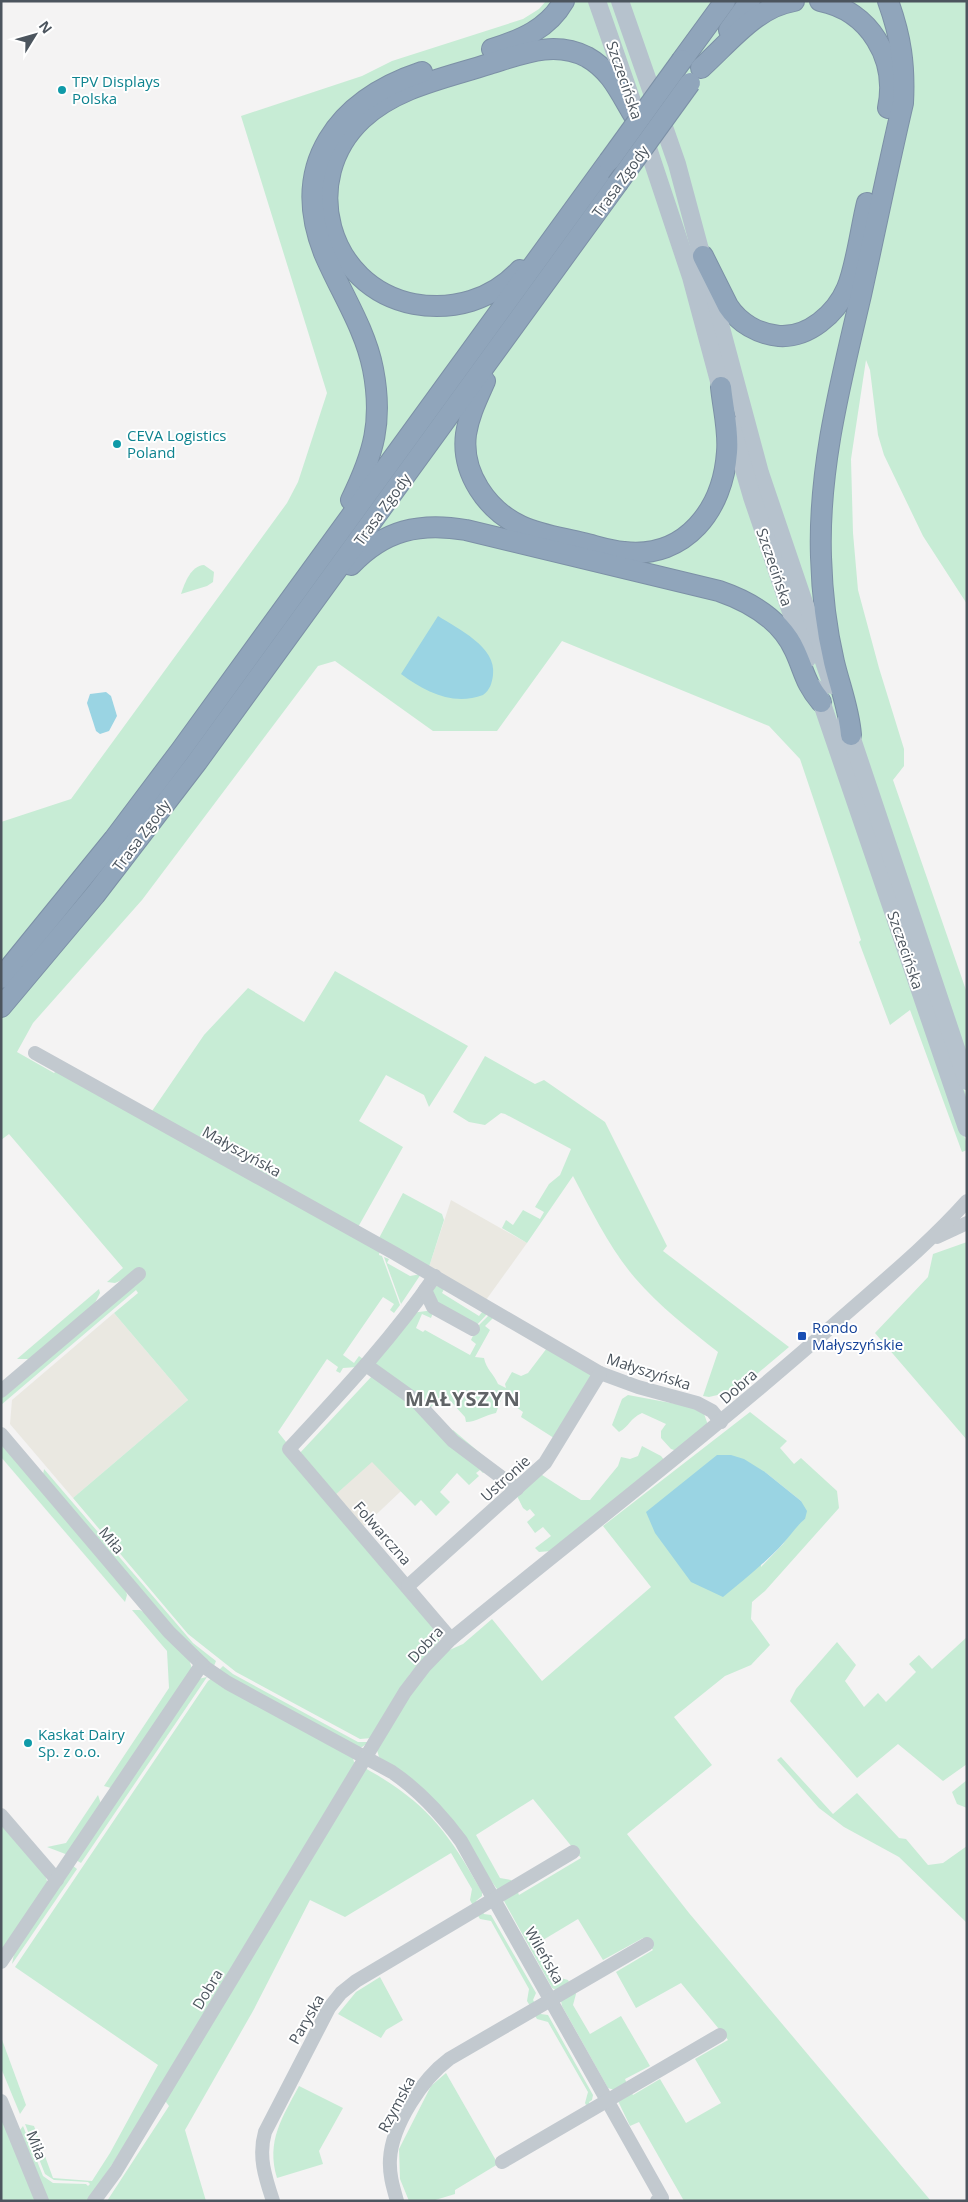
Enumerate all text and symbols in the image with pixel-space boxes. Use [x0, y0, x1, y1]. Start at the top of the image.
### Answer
north arrow [10, 10, 60, 60]
text: N [35, 17, 57, 37]
street label: Szczecińska [602, 38, 648, 122]
place label: TPV Displays Polska [72, 71, 160, 108]
marker: TPV Displays Polska [56, 84, 68, 96]
street label: Trasa Zgody [587, 141, 653, 221]
place label: CEVA Logistics Poland [127, 425, 227, 462]
marker: CEVA Logistics Poland [111, 438, 123, 450]
street label: Trasa Zgody [349, 469, 415, 549]
street label: Szczecińska [752, 525, 798, 609]
street label: Trasa Zgody [108, 795, 175, 875]
street label: Szczecińska [883, 908, 929, 992]
street label: Małyszyńska [199, 1121, 285, 1181]
place label: Rondo Małyszyńskie [812, 1317, 903, 1354]
marker: Rondo Małyszyńskie [796, 1330, 808, 1342]
street label: Małyszyńska [604, 1348, 694, 1394]
street label: Dobra [715, 1364, 761, 1408]
district label: MAŁYSZYN [405, 1385, 521, 1412]
street label: Ustronie [476, 1450, 534, 1506]
street label: Folwarczna [350, 1497, 416, 1569]
street label: Miła [95, 1522, 129, 1558]
street label: Dobra [403, 1621, 447, 1667]
place label: Kaskat Dairy Sp. z o.o. [38, 1724, 125, 1761]
marker: Kaskat Dairy Sp. z o.o. [22, 1737, 34, 1749]
street label: Wileńska [521, 1923, 569, 1987]
street label: Dobra [187, 1965, 227, 2013]
street label: Paryska [284, 1990, 328, 2048]
street label: Rzymska [373, 2072, 419, 2136]
street label: Miła [22, 2128, 52, 2162]

